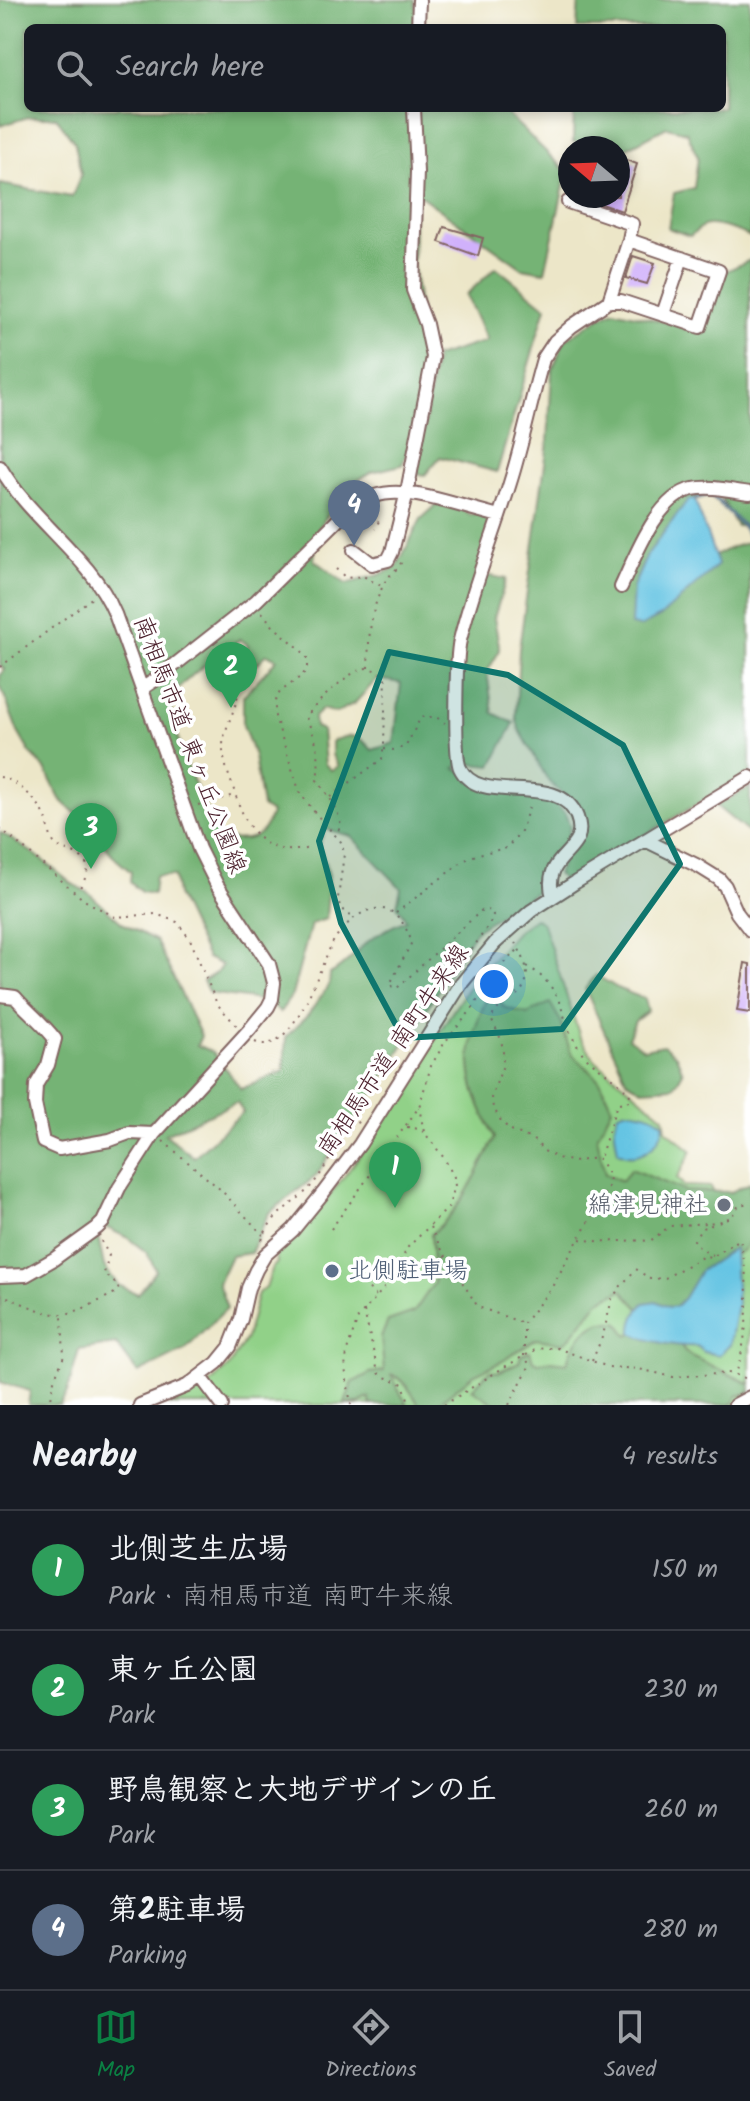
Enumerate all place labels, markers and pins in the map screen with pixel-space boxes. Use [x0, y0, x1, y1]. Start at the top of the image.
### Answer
pin: 4 [328, 480, 380, 546]
pin: 2 [205, 642, 257, 708]
pin: 3 [65, 803, 117, 869]
pin: 1 [369, 1142, 421, 1208]
place label: 綿津見神社 [588, 1186, 708, 1225]
marker: 綿津見神社 [715, 1196, 733, 1214]
place label: 北側駐車場 [348, 1252, 468, 1291]
marker: 北側駐車場 [323, 1262, 341, 1280]

